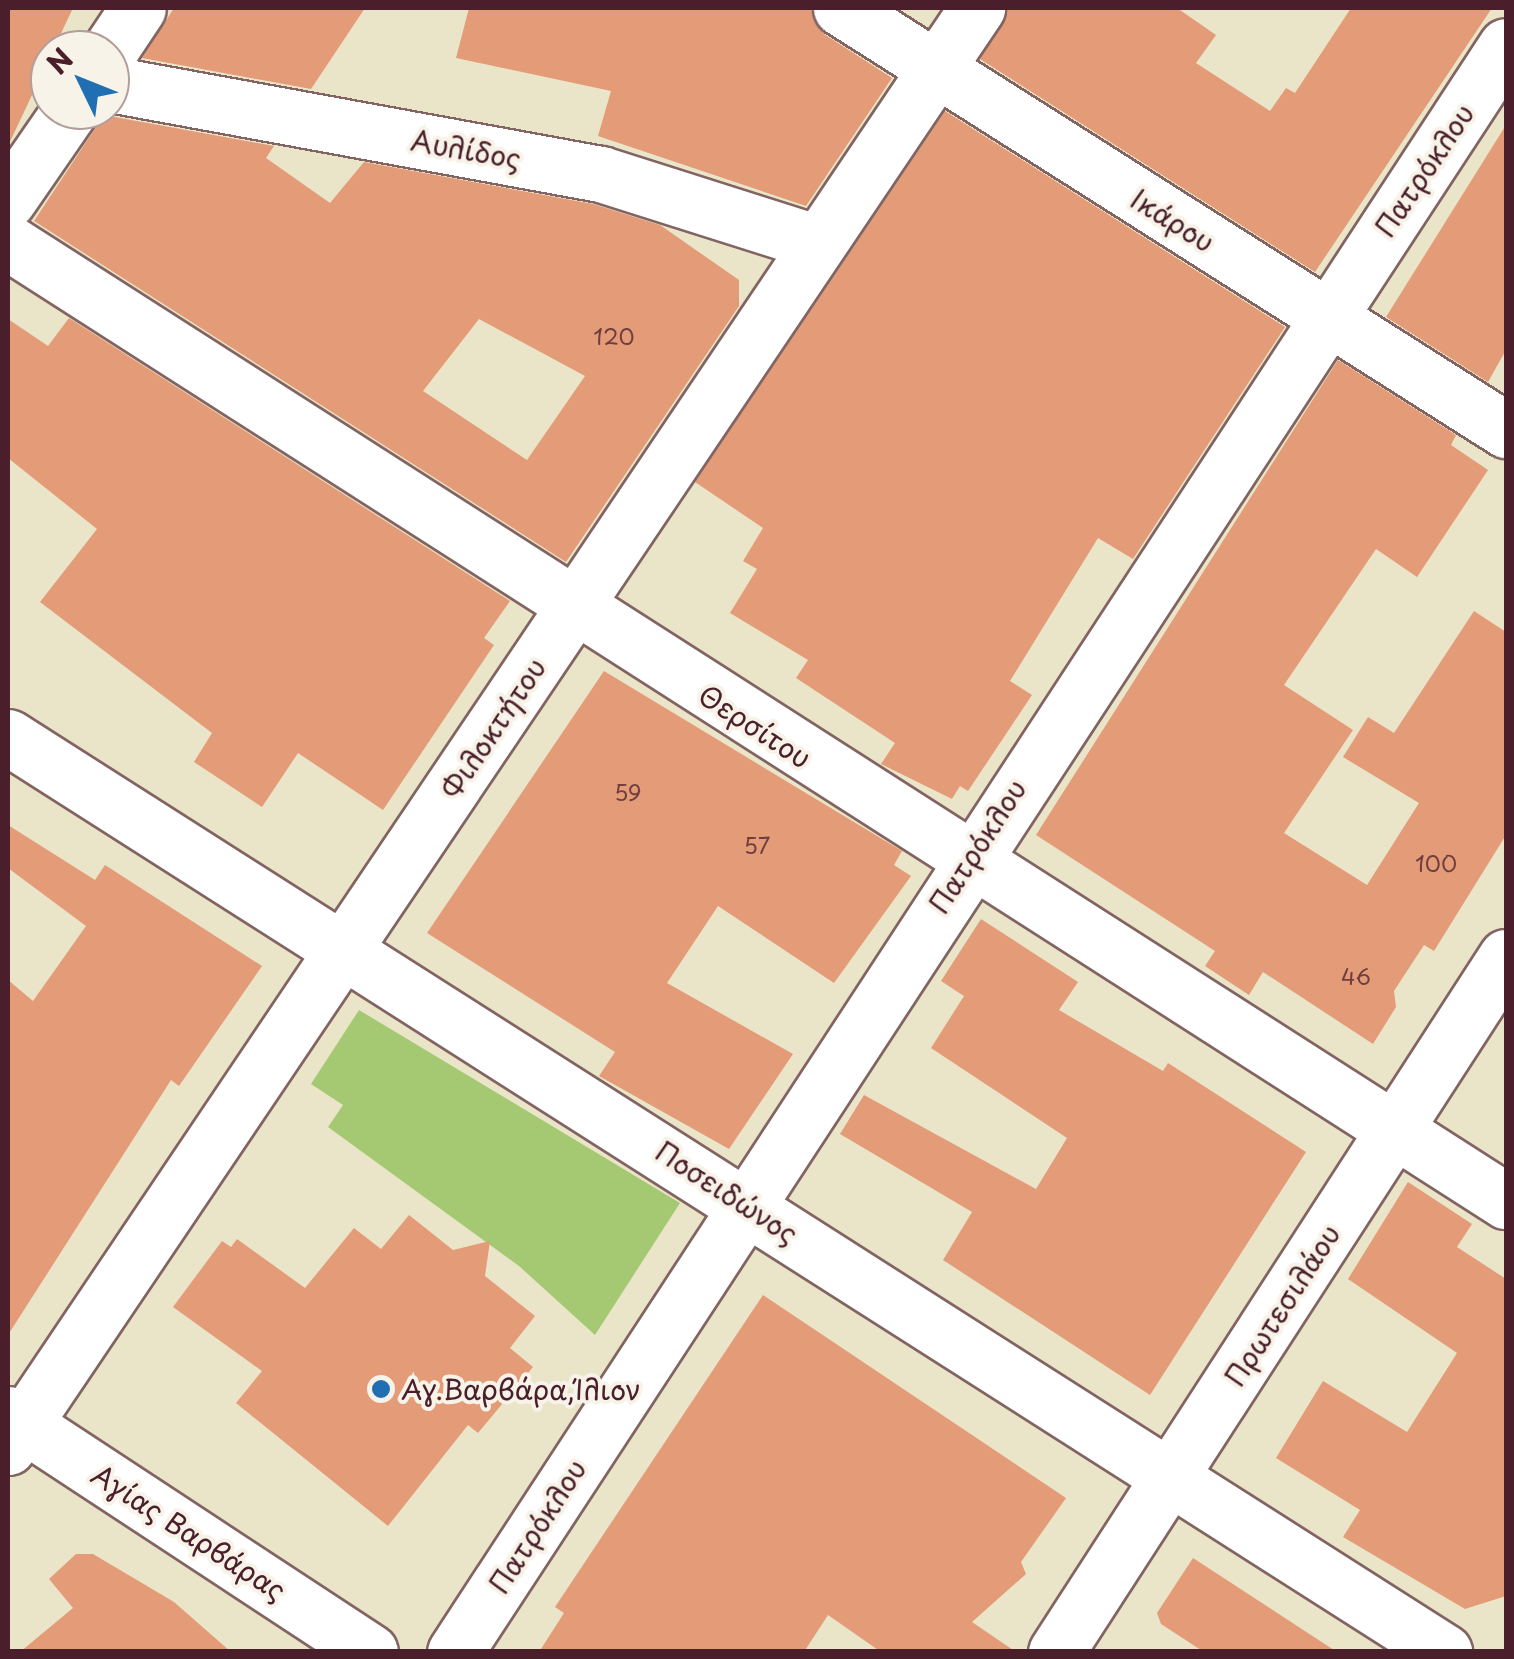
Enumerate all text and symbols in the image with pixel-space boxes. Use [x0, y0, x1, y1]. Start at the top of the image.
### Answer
north arrow [30, 30, 130, 130]
text: N [36, 38, 82, 83]
street label: Πατρόκλου [1367, 97, 1481, 243]
street label: Αυλίδος [408, 123, 524, 175]
street label: Ικάρου [1125, 181, 1221, 259]
house number: 120 [593, 323, 635, 349]
street label: Φιλοκτήτου [434, 651, 552, 805]
street label: Θερσίτου [693, 677, 817, 775]
street label: Πατρόκλου [921, 773, 1033, 919]
house number: 59 [614, 779, 642, 805]
house number: 57 [744, 832, 770, 858]
house number: 100 [1415, 850, 1457, 876]
house number: 46 [1341, 963, 1371, 989]
street label: Ποσειδώνος [650, 1134, 804, 1250]
street label: Πρωτεσιλάου [1217, 1218, 1347, 1392]
place label: Αγ.Βαρβάρα,Ίλιον [401, 1372, 641, 1406]
marker: Αγ.Βαρβάρα,Ίλιον [370, 1378, 392, 1400]
street label: Πατρόκλου [481, 1453, 593, 1599]
street label: Αγίας Βαρβάρας [85, 1456, 293, 1608]

